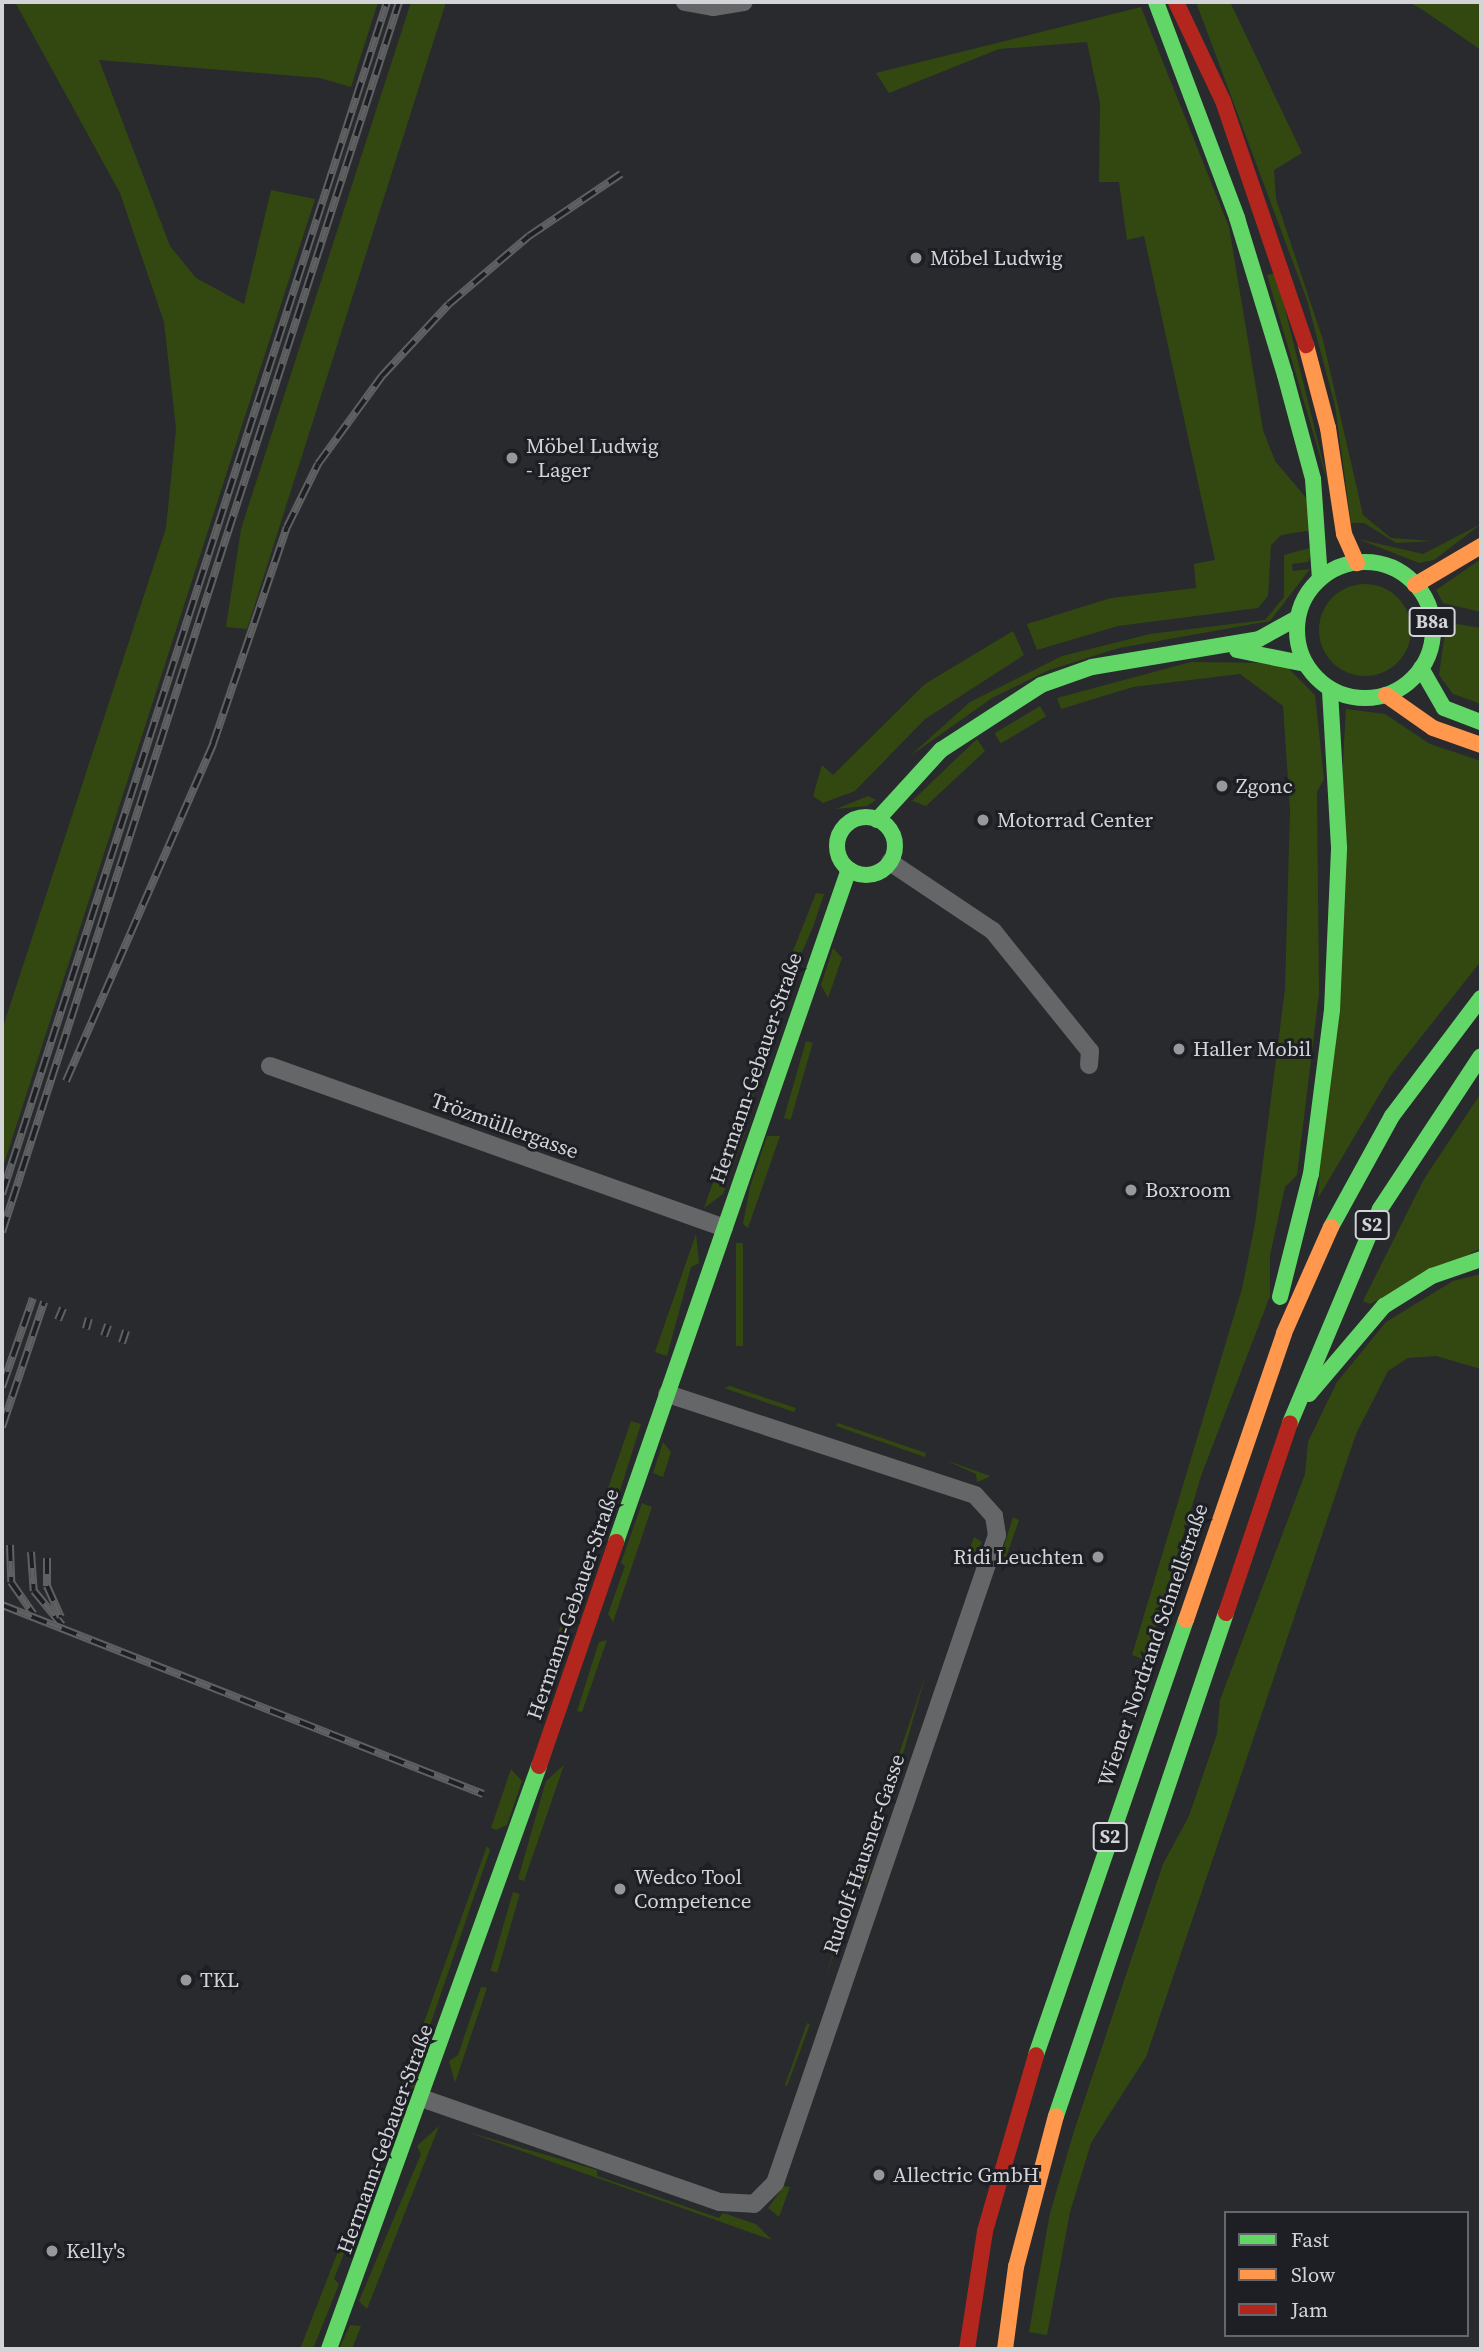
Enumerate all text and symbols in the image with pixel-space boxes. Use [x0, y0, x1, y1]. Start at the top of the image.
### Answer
place label: Möbel Ludwig [930, 245, 1063, 271]
marker: Möbel Ludwig [908, 250, 924, 266]
place label: Möbel Ludwig - Lager [526, 433, 659, 483]
marker: Möbel Ludwig - Lager [504, 450, 520, 466]
road number: B8a [1408, 607, 1456, 638]
place label: Zgonc [1236, 773, 1293, 799]
marker: Zgonc [1214, 778, 1230, 794]
place label: Motorrad Center [997, 807, 1153, 833]
marker: Motorrad Center [975, 812, 991, 828]
street label: Hermann-Gebauer-Straße [705, 949, 807, 1187]
place label: Haller Mobil [1193, 1036, 1311, 1062]
marker: Haller Mobil [1171, 1041, 1187, 1057]
street label: Trözmüllergasse [428, 1088, 582, 1164]
place label: Boxroom [1145, 1177, 1231, 1203]
marker: Boxroom [1123, 1182, 1139, 1198]
road number: S2 [1354, 1210, 1390, 1240]
street label: Hermann-Gebauer-Straße [522, 1485, 624, 1723]
street label: Wiener Nordrand Schnellstraße [1093, 1500, 1213, 1790]
place label: Ridi Leuchten [953, 1544, 1084, 1570]
marker: Ridi Leuchten [1090, 1549, 1106, 1565]
street label: Rudolf-Hausner-Gasse [818, 1751, 910, 1957]
road number: S2 [1092, 1822, 1128, 1853]
place label: Wedco Tool Competence [634, 1864, 752, 1914]
marker: Wedco Tool Competence [612, 1881, 628, 1897]
place label: TKL [200, 1967, 239, 1993]
marker: TKL [178, 1972, 194, 1988]
street label: Hermann-Gebauer-Straße [332, 2021, 438, 2257]
place label: Allectric GmbH [893, 2162, 1039, 2188]
marker: Allectric GmbH [871, 2167, 887, 2183]
legend [1224, 2211, 1469, 2337]
text: Fast [1291, 2225, 1329, 2254]
place label: Kelly's [66, 2238, 125, 2264]
marker: Kelly's [44, 2243, 60, 2259]
text: Slow [1291, 2260, 1335, 2289]
text: Jam [1291, 2295, 1328, 2324]

